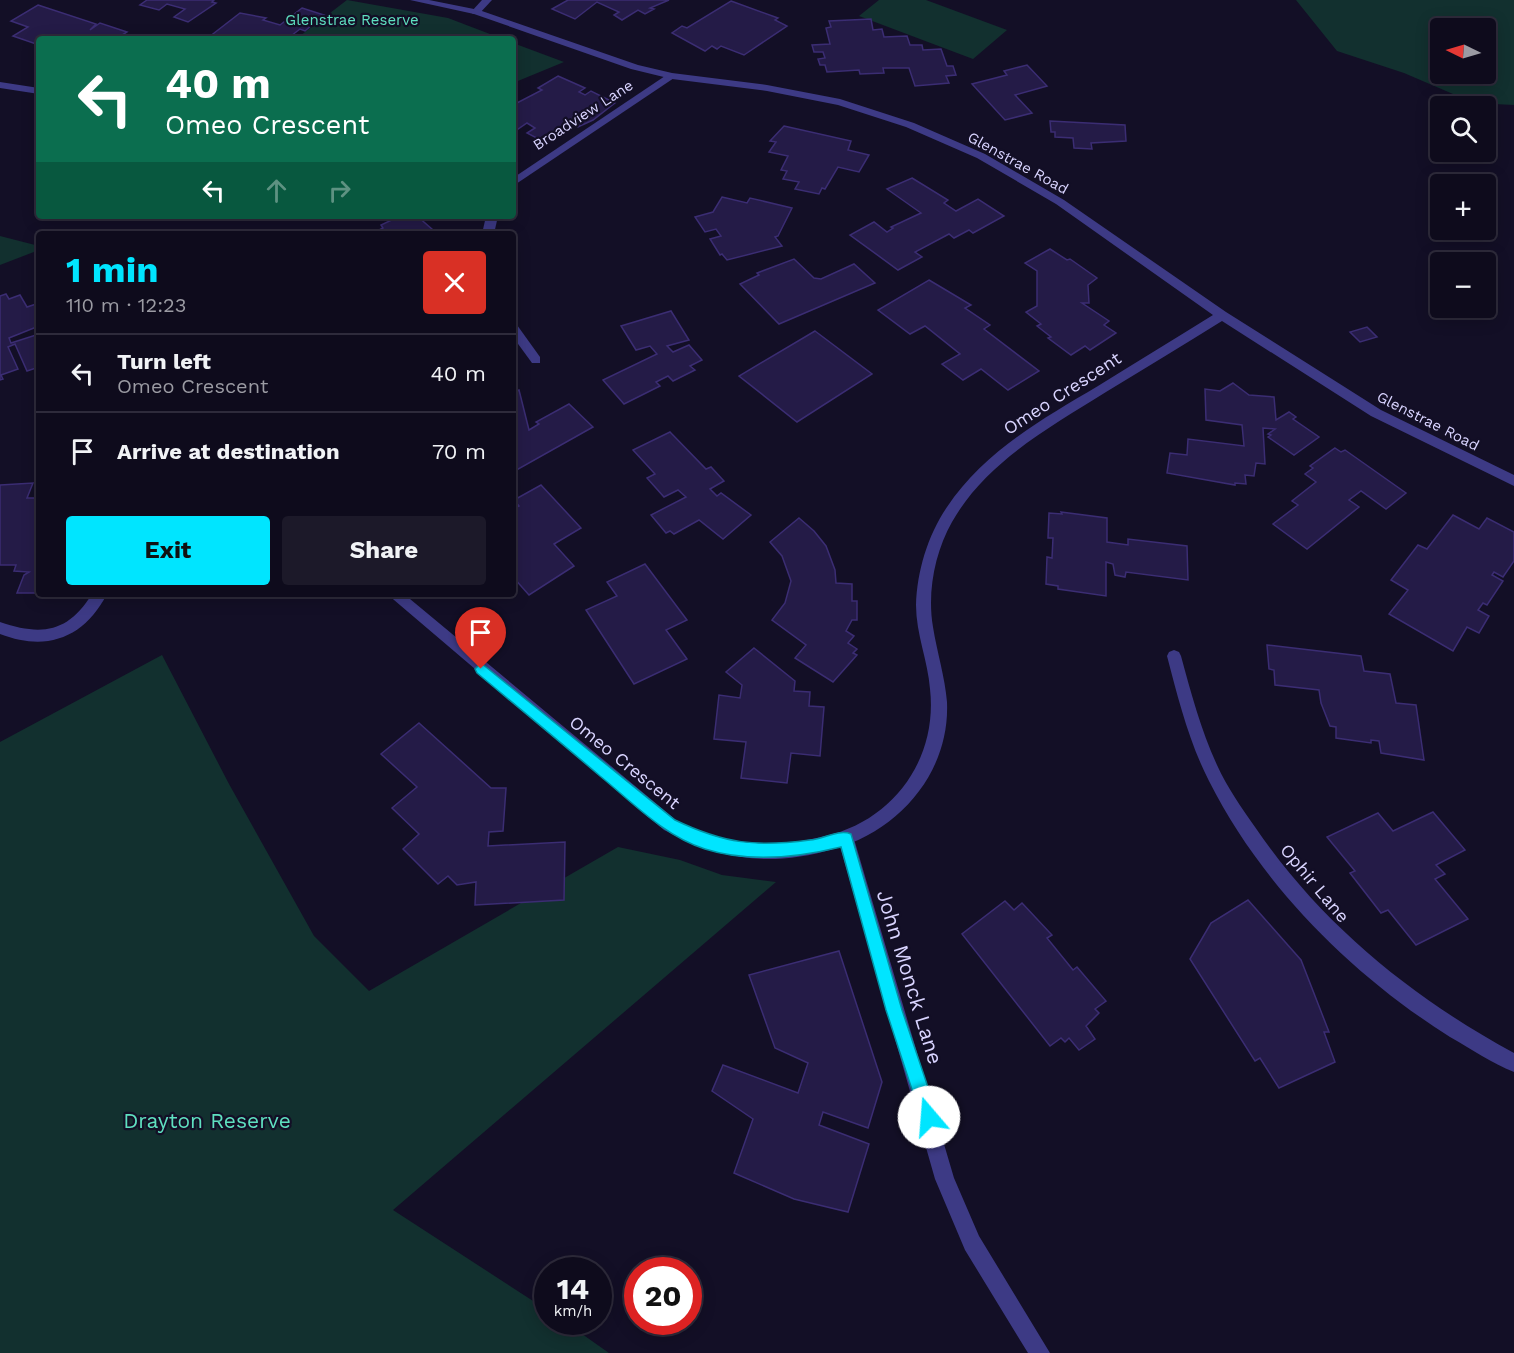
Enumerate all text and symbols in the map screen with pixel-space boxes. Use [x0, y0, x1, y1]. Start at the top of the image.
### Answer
park label: Glenstrae Reserve [285, 11, 419, 29]
north arrow [1430, 18, 1496, 84]
map controls [1430, 18, 1496, 318]
text: 40 m [165, 59, 271, 108]
icon: left [66, 60, 144, 138]
street label: Broadview Lane [530, 76, 636, 154]
button: search [1430, 96, 1496, 162]
text: Omeo Crescent [165, 109, 369, 141]
street label: Glenstrae Road [964, 128, 1072, 198]
icon: left [197, 174, 230, 207]
icon: ahead [260, 174, 293, 207]
icon: right [323, 174, 356, 207]
button: + [1430, 174, 1496, 240]
text: 1 min [66, 249, 158, 291]
button: close [423, 251, 486, 314]
button: − [1430, 252, 1496, 318]
text: 110 m · 12:23 [66, 293, 186, 317]
street label: Omeo Crescent [999, 347, 1125, 439]
text: Turn left [117, 349, 211, 374]
icon: left [66, 357, 99, 390]
text: 40 m [430, 361, 486, 386]
text: Omeo Crescent [117, 374, 268, 398]
street label: Glenstrae Road [1374, 387, 1482, 455]
icon: arrive [66, 435, 99, 468]
text: Arrive at destination [117, 439, 340, 464]
text: 70 m [432, 439, 486, 464]
button: Exit [66, 516, 270, 585]
button: Share [282, 516, 486, 585]
pin [455, 607, 506, 669]
icon: arrive [464, 616, 497, 649]
street label: Omeo Crescent [565, 711, 685, 813]
street label: Ophir Lane [1276, 839, 1354, 927]
street label: John Monck Lane [872, 887, 948, 1067]
position arrow [897, 1085, 961, 1149]
park label: Drayton Reserve [123, 1108, 291, 1133]
speed limit sign: 20 [624, 1257, 702, 1335]
text: 14 [557, 1271, 589, 1306]
text: km/h [554, 1302, 592, 1320]

